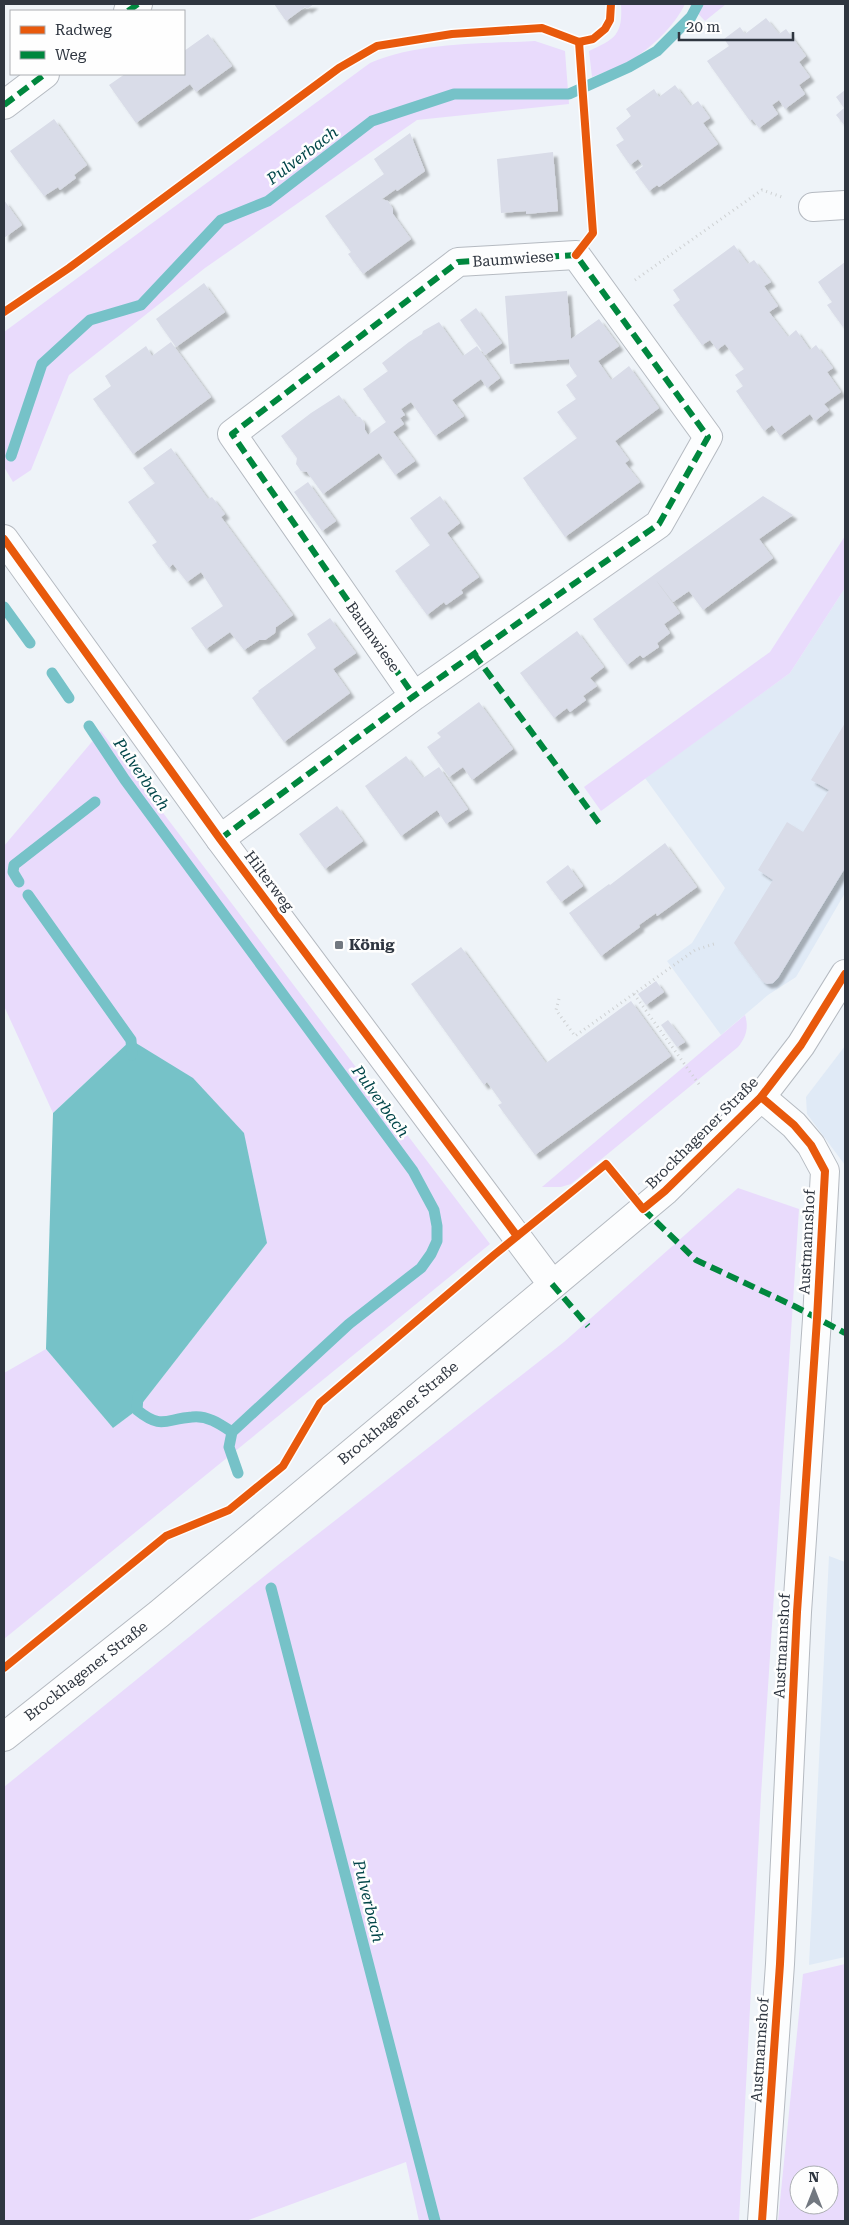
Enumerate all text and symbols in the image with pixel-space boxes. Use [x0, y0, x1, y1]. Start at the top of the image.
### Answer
legend [10, 10, 185, 75]
scale bar [679, 10, 793, 42]
text: 20 m [686, 18, 721, 36]
text: Radweg [55, 21, 112, 39]
text: Weg [55, 46, 87, 64]
water label: Pulverbach [262, 122, 342, 189]
street label: Baumwiese [472, 247, 554, 271]
street label: Baumwiese [342, 598, 404, 676]
water label: Pulverbach [109, 733, 174, 815]
street label: Hilterweg [240, 847, 298, 915]
place label: König [349, 936, 395, 954]
marker: König [333, 939, 345, 951]
water label: Pulverbach [348, 1061, 413, 1141]
street label: Brockhagener Straße [642, 1073, 762, 1193]
street label: Austmannshof [795, 1188, 819, 1295]
street label: Brockhagener Straße [334, 1357, 462, 1469]
street label: Austmannshof [770, 1592, 794, 1699]
street label: Brockhagener Straße [21, 1617, 151, 1725]
water label: Pulverbach [349, 1857, 388, 1945]
street label: Austmannshof [747, 1996, 773, 2103]
north arrow [789, 2165, 839, 2215]
text: N [809, 2169, 820, 2185]

